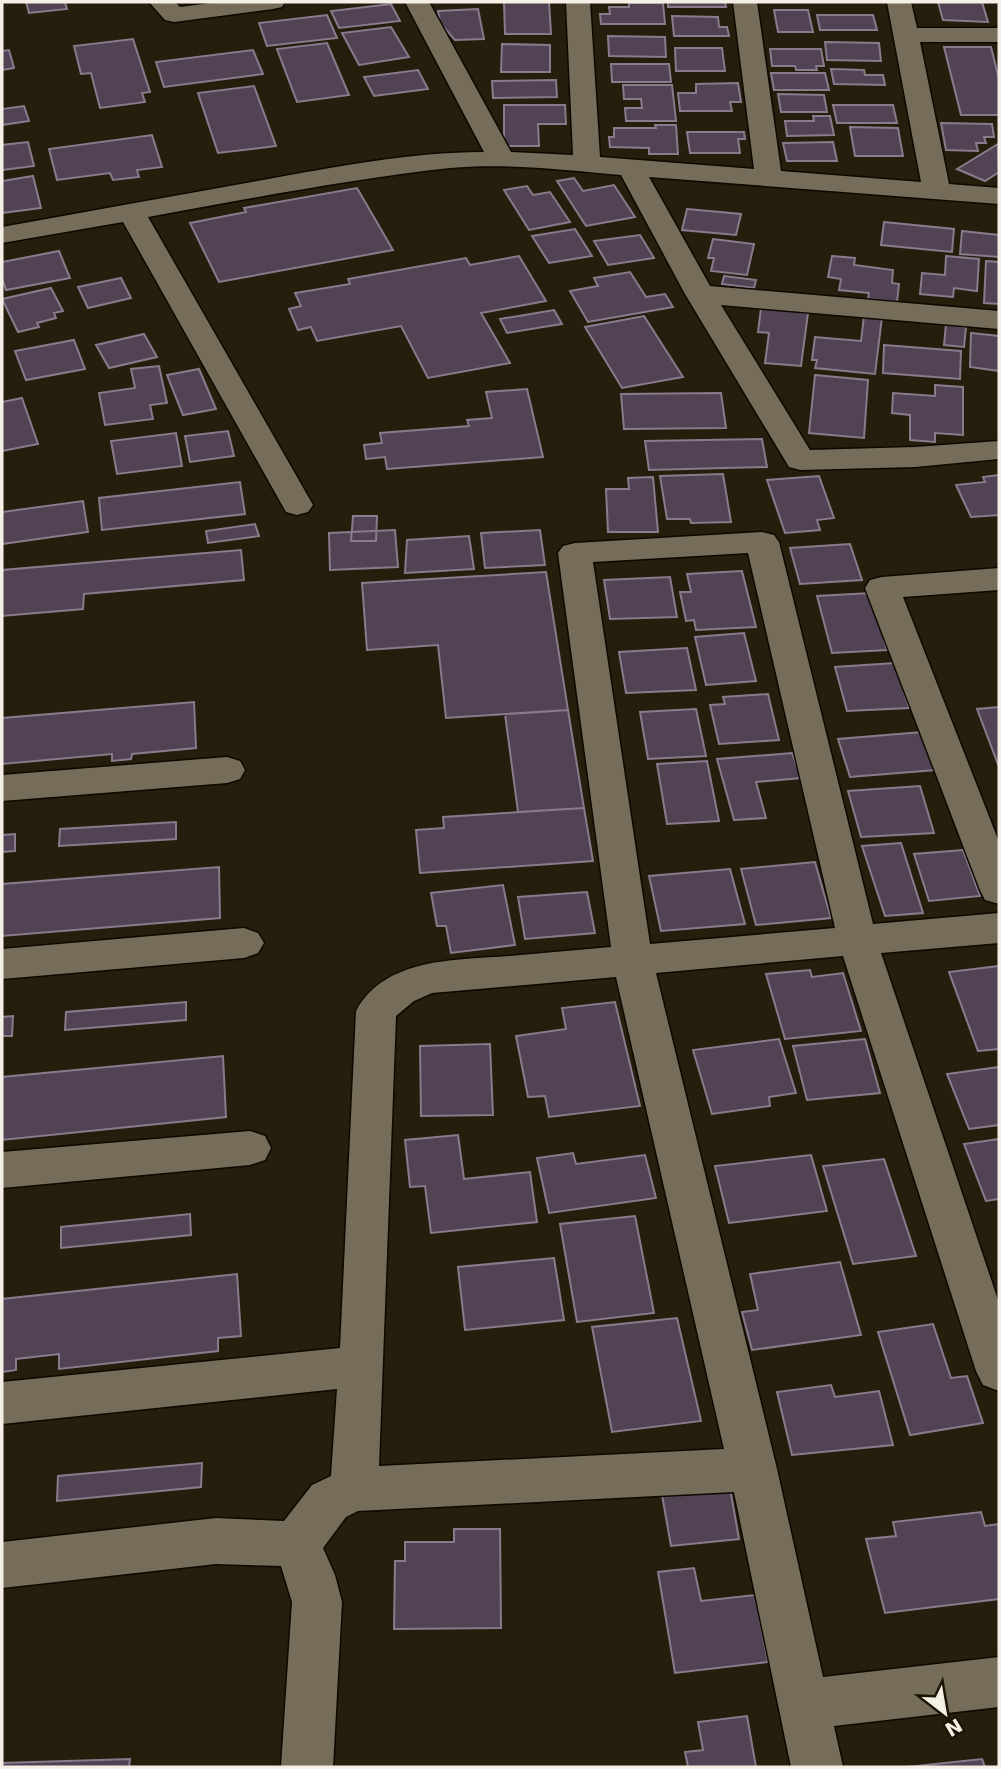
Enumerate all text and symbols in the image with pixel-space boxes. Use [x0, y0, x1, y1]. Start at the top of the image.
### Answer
north arrow [910, 1678, 980, 1748]
text: N [941, 1714, 966, 1741]

